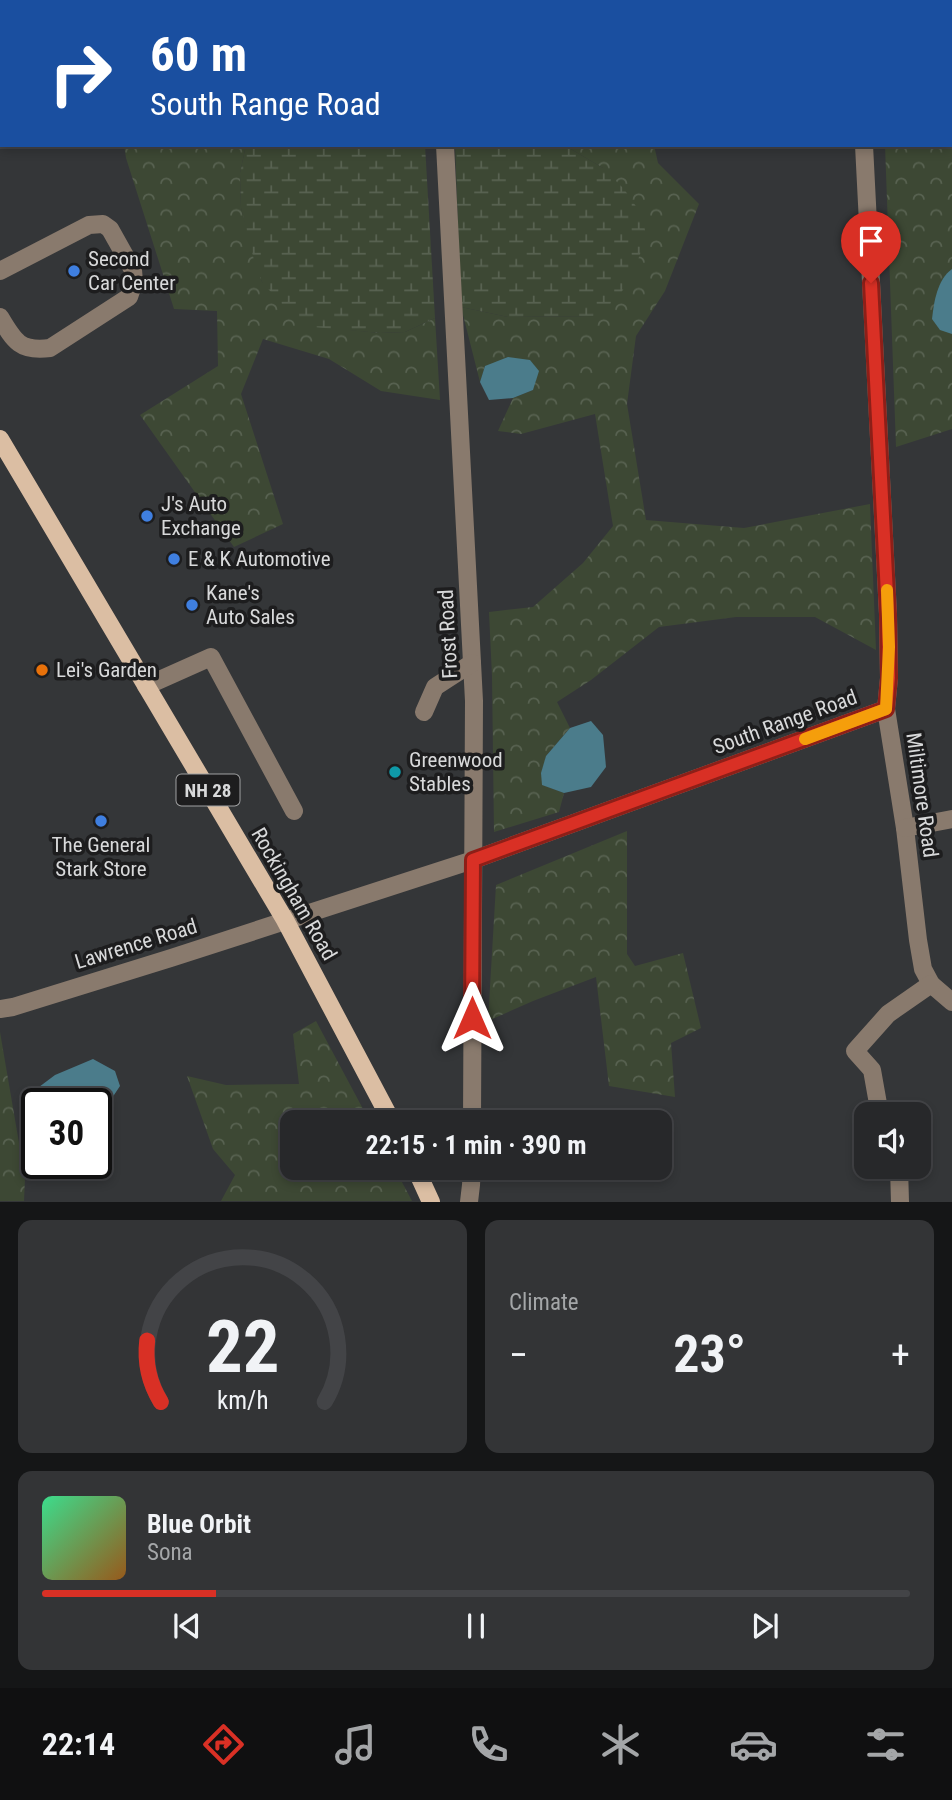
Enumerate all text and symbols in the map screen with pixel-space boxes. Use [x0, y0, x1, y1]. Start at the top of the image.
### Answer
text: 60 m [150, 26, 247, 83]
icon: right [35, 28, 126, 119]
text: South Range Road [150, 85, 381, 123]
pin [841, 211, 901, 283]
icon: arrive [852, 222, 890, 260]
place label: Second Car Center [88, 247, 176, 295]
marker: Second Car Center [66, 263, 82, 279]
place label: J's Auto Exchange [161, 492, 241, 540]
marker: J's Auto Exchange [139, 508, 155, 524]
place label: E & K Automotive [188, 547, 331, 571]
marker: E & K Automotive [166, 551, 182, 567]
place label: Kane's Auto Sales [206, 581, 295, 629]
street label: Frost Road [434, 589, 462, 679]
marker: Kane's Auto Sales [184, 597, 200, 613]
place label: Lei's Garden [56, 658, 157, 682]
marker: Lei's Garden [34, 662, 50, 678]
street label: South Range Road [710, 685, 860, 759]
street label: Miltimore Road [901, 731, 943, 859]
place label: Greenwood Stables [409, 748, 503, 796]
marker: Greenwood Stables [387, 764, 403, 780]
road number: NH 28 [176, 775, 240, 806]
marker: The General Stark Store [93, 813, 109, 829]
street label: Rockingham Road [246, 823, 342, 965]
place label: The General Stark Store [52, 833, 150, 881]
street label: Lawrence Road [72, 914, 200, 974]
position arrow [435, 981, 509, 1055]
speed limit sign: 30 [21, 1088, 112, 1179]
map controls [854, 1102, 931, 1179]
button: sound [854, 1102, 931, 1179]
text: 22:15 · 1 min · 390 m [366, 1130, 586, 1160]
text: Climate [509, 1289, 579, 1316]
text: 22 [206, 1305, 279, 1391]
text: 23° [673, 1324, 746, 1385]
text: − [509, 1333, 528, 1377]
text: + [891, 1333, 910, 1377]
text: km/h [217, 1386, 268, 1415]
text: Blue Orbit [147, 1509, 251, 1539]
text: Sona [147, 1539, 193, 1566]
icon: previous [168, 1607, 206, 1645]
icon: pause [457, 1607, 495, 1645]
icon: next [746, 1607, 784, 1645]
icon: directions [199, 1720, 248, 1769]
icon: music [331, 1720, 380, 1769]
icon: phone [464, 1720, 513, 1769]
icon: climate [596, 1720, 645, 1769]
icon: car [729, 1720, 778, 1769]
icon: filters [861, 1720, 910, 1769]
text: 22:14 [42, 1725, 115, 1763]

